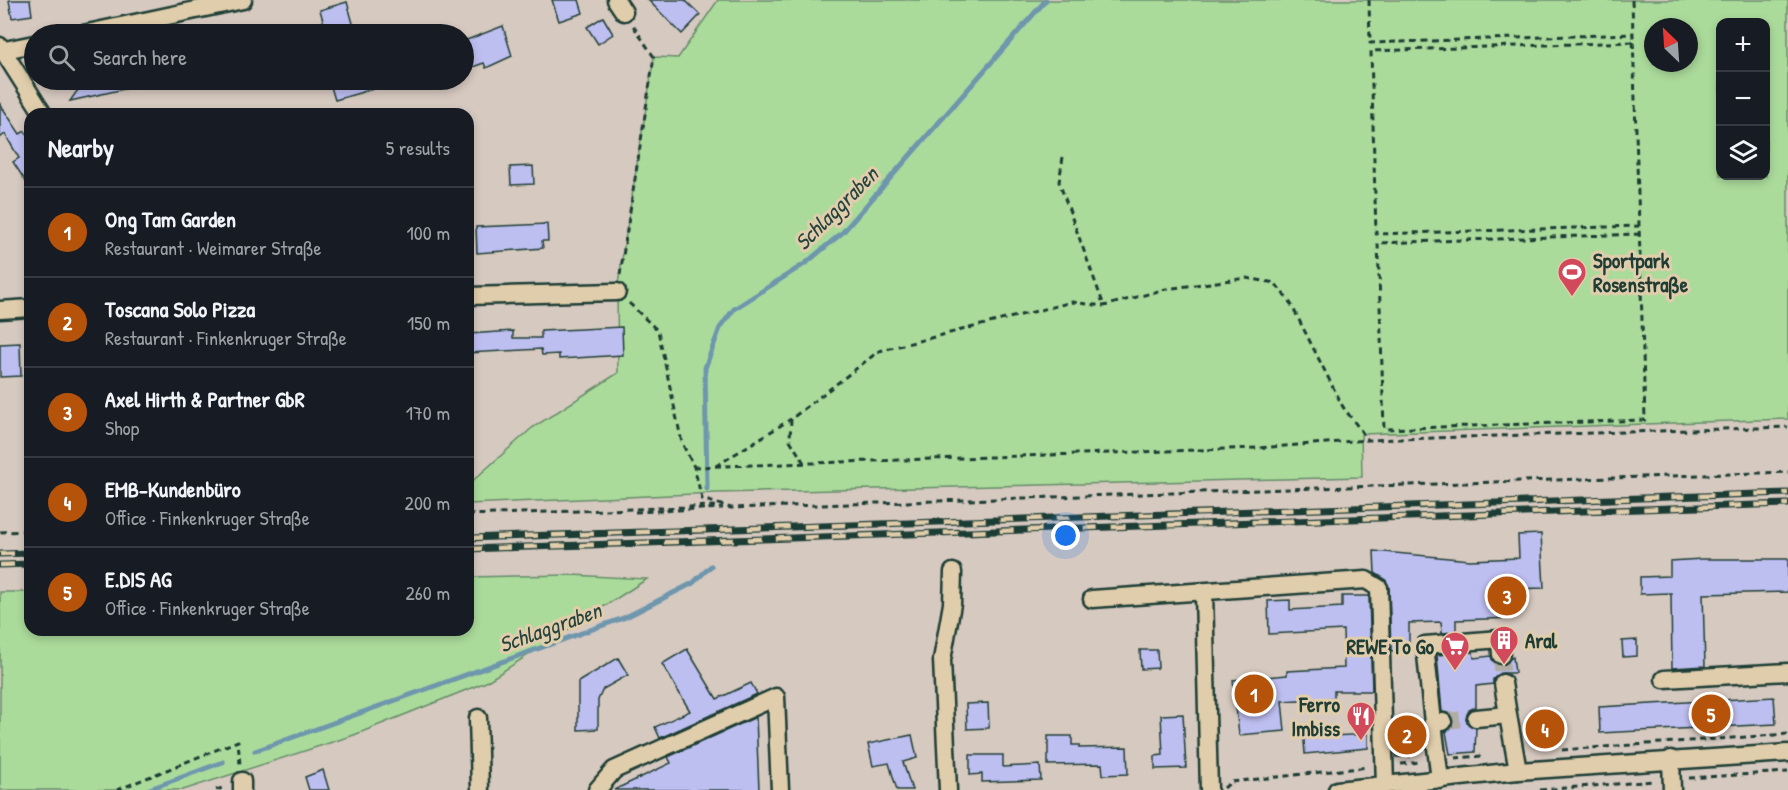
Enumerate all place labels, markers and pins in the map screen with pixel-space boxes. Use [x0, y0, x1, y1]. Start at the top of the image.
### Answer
place label: Sportpark Rosenstraße [1593, 246, 1689, 300]
sports icon: Sportpark Rosenstraße [1556, 256, 1588, 298]
pin: 3 [1488, 574, 1526, 618]
building icon: Aral [1488, 624, 1520, 666]
place label: Aral [1525, 626, 1558, 655]
supermarket icon: REWE To Go [1439, 630, 1471, 672]
place label: REWE To Go [1346, 632, 1435, 661]
pin: 1 [1234, 672, 1274, 716]
place label: Ferro Imbiss [1291, 690, 1341, 743]
pin: 5 [1692, 692, 1730, 736]
restaurant icon: Ferro Imbiss [1345, 700, 1377, 742]
pin: 4 [1526, 706, 1564, 752]
pin: 2 [1388, 712, 1426, 758]

